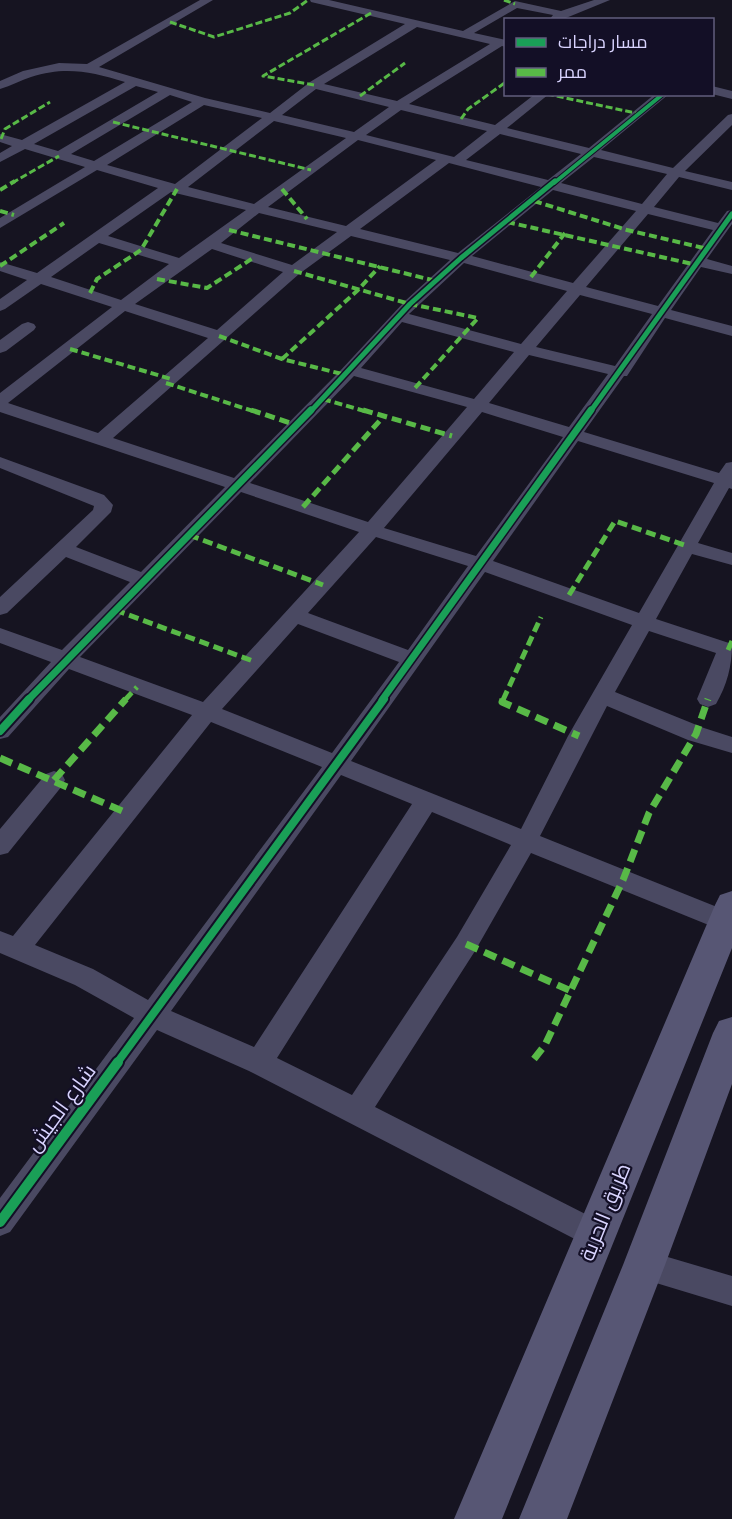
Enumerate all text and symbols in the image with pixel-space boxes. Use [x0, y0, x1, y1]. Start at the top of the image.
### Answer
legend [504, 18, 714, 96]
text: مسار دراجات [558, 30, 648, 53]
text: ممر [557, 60, 587, 83]
street label: شارع الجيش [20, 1058, 102, 1158]
street label: طريق الحرية [573, 1159, 636, 1265]

